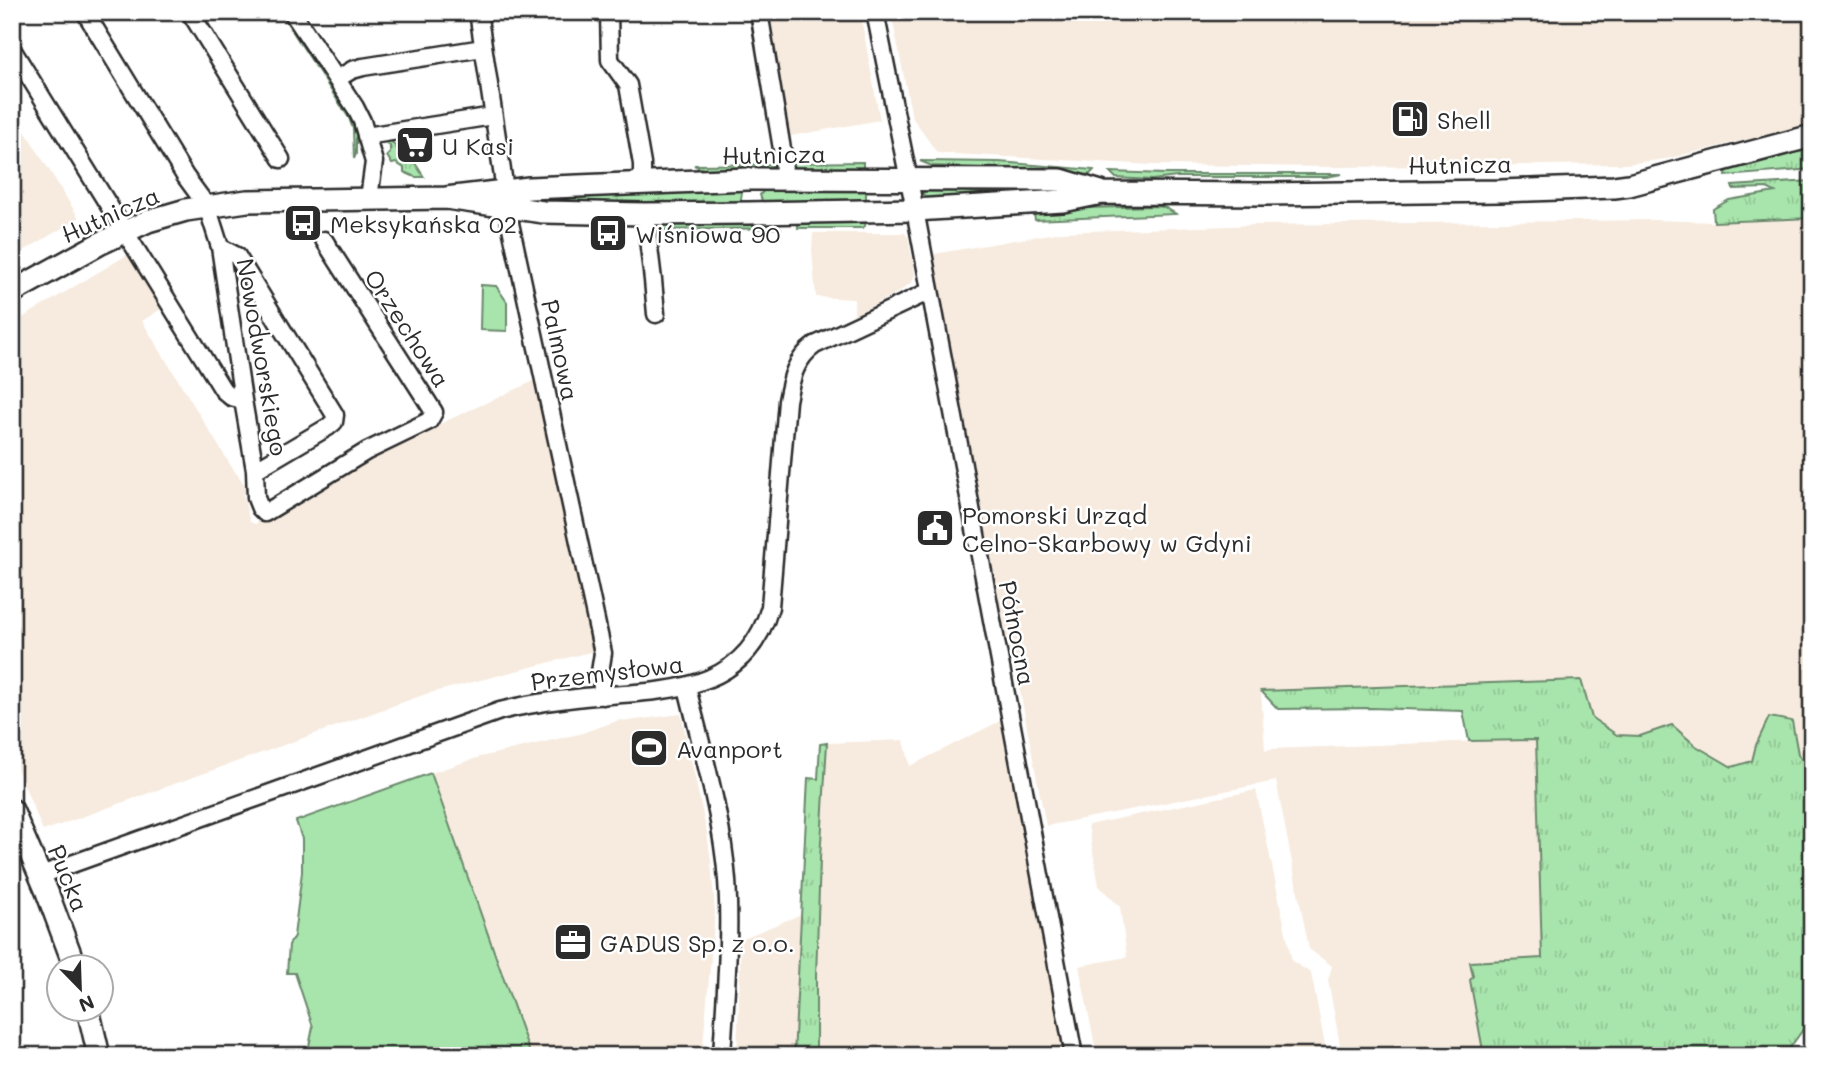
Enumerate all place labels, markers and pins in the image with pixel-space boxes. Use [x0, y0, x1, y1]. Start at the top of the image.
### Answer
fuel station icon: Shell [1389, 98, 1431, 140]
place label: Shell [1437, 104, 1491, 135]
supermarket icon: U Kasi [394, 124, 436, 166]
place label: U Kasi [442, 130, 514, 161]
bus stop icon: Meksykańska 02 [282, 202, 324, 244]
place label: Meksykańska 02 [330, 208, 517, 239]
bus stop icon: Wiśniowa 90 [587, 212, 629, 254]
place label: Wiśniowa 90 [635, 218, 780, 249]
place label: Pomorski Urząd Celno-Skarbowy w Gdyni [962, 499, 1252, 558]
public building icon: Pomorski Urząd Celno-Skarbowy w Gdyni [914, 507, 956, 549]
sports icon: Avanport [628, 727, 670, 769]
place label: Avanport [676, 733, 783, 764]
office icon: GADUS Sp. z o.o. [552, 921, 594, 963]
place label: GADUS Sp. z o.o. [600, 927, 795, 958]

